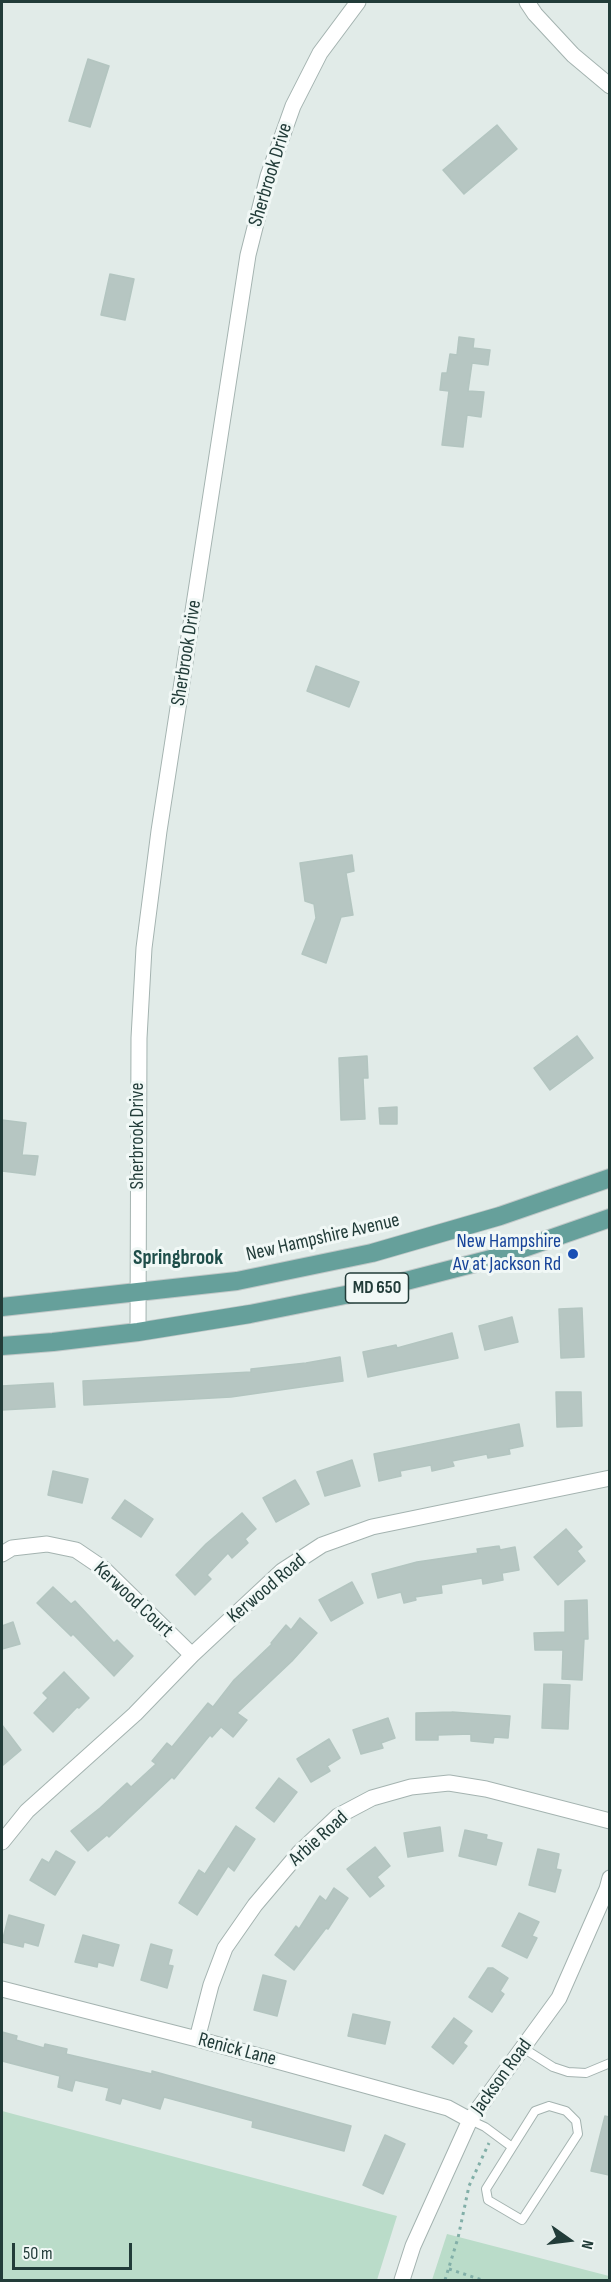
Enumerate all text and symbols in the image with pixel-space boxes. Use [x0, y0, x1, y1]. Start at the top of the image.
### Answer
street label: Sherbrook Drive [244, 120, 298, 230]
street label: Sherbrook Drive [167, 598, 207, 708]
street label: Sherbrook Drive [126, 1083, 150, 1189]
street label: New Hampshire Avenue [244, 1209, 402, 1267]
place label: New Hampshire Av at Jackson Rd [453, 1230, 561, 1277]
district label: Springbrook [133, 1246, 223, 1272]
marker: New Hampshire Av at Jackson Rd [566, 1247, 580, 1261]
road number: MD 650 [346, 1273, 409, 1303]
street label: Kerwood Road [223, 1549, 311, 1629]
street label: Kerwood Court [88, 1557, 178, 1643]
street label: Arbie Road [284, 1806, 354, 1872]
street label: Renick Lane [195, 2028, 279, 2072]
street label: Jackson Road [467, 2034, 537, 2120]
north arrow [539, 2210, 599, 2270]
scale bar [15, 2231, 135, 2269]
text: N [577, 2238, 597, 2251]
text: 50 m [23, 2243, 53, 2264]

